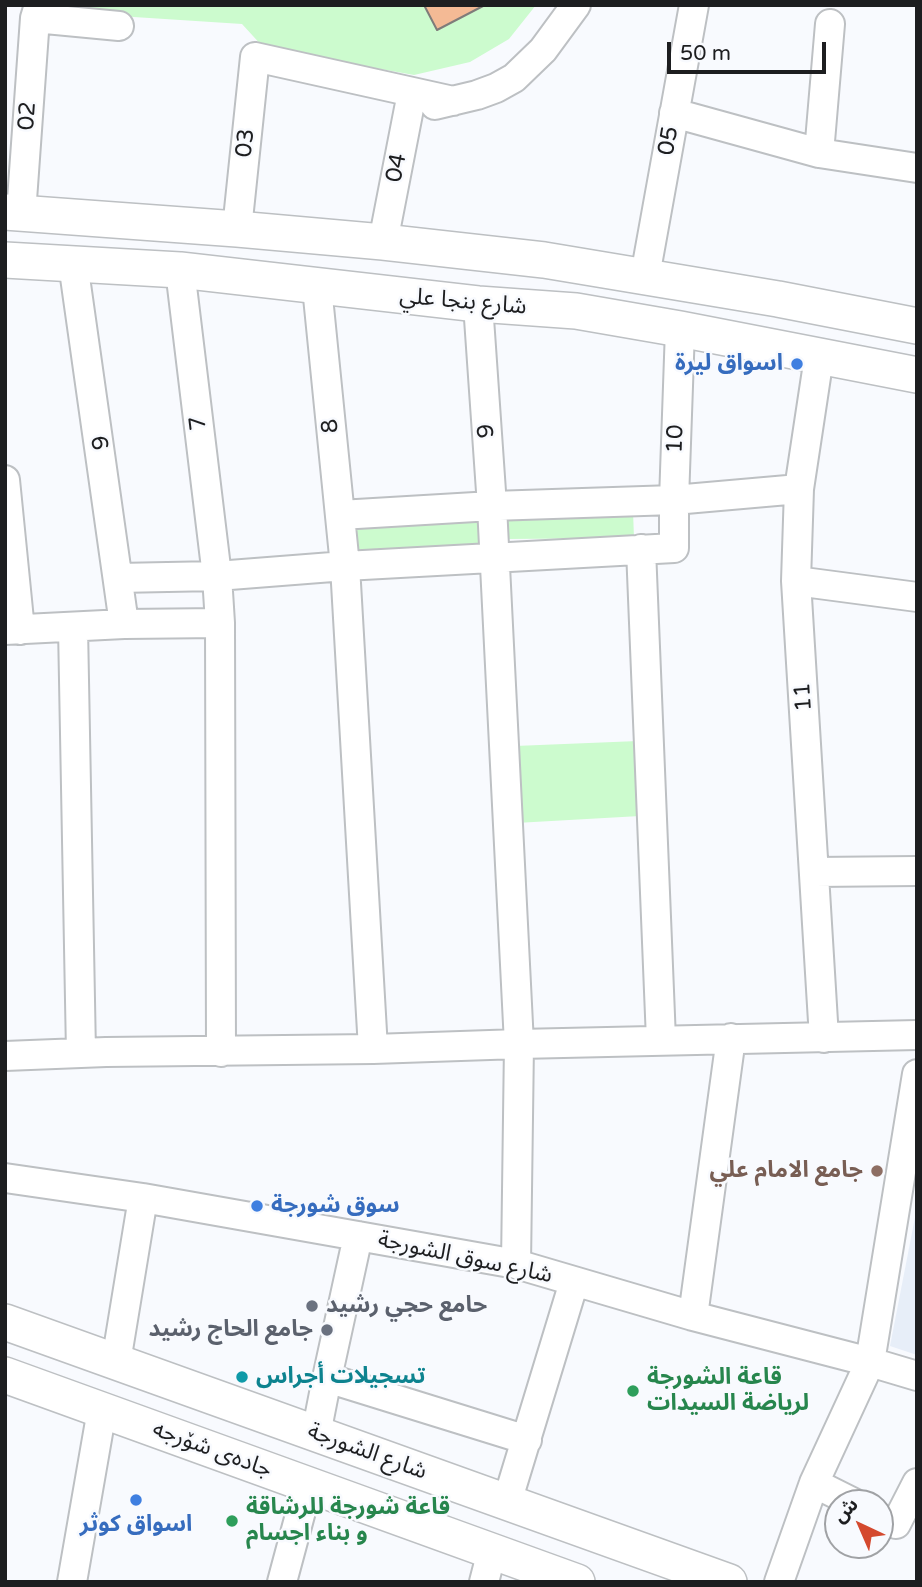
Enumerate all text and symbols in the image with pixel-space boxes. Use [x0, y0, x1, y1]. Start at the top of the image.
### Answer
scale bar [670, 28, 829, 72]
text: 50 m [680, 41, 731, 66]
street label: 02 [13, 101, 43, 131]
street label: 05 [653, 124, 685, 158]
street label: 03 [231, 127, 261, 159]
street label: 04 [381, 151, 413, 185]
street label: شارع بنجا علي [398, 283, 528, 321]
place label: اسواق ليرة [675, 350, 783, 378]
marker: اسواق ليرة [789, 356, 805, 372]
street label: 7 [184, 414, 214, 432]
street label: 8 [317, 417, 345, 435]
street label: 9 [473, 423, 501, 439]
street label: 10 [662, 424, 690, 454]
street label: 6 [83, 434, 113, 452]
street label: 11 [789, 682, 819, 712]
place label: جامع الامام علي [710, 1157, 863, 1185]
marker: جامع الامام علي [869, 1163, 885, 1179]
place label: سوق شورجة [271, 1192, 400, 1220]
marker: سوق شورجة [249, 1198, 265, 1214]
street label: شارع سوق الشورجة [375, 1226, 555, 1290]
place label: حامع حجي رشيد [326, 1292, 487, 1320]
marker: حامع حجي رشيد [304, 1298, 320, 1314]
place label: جامع الحاج رشيد [148, 1316, 313, 1344]
marker: جامع الحاج رشيد [319, 1322, 335, 1338]
place label: تسجيلات أجراس [256, 1363, 426, 1391]
place label: قاعة الشورجة لرياضة السيدات [647, 1364, 809, 1418]
marker: تسجيلات أجراس [234, 1369, 250, 1385]
marker: قاعة الشورجة لرياضة السيدات [625, 1383, 641, 1399]
street label: جادەی شۆرجە [148, 1416, 276, 1484]
street label: شارع الشورجة [304, 1418, 430, 1486]
north arrow [824, 1489, 894, 1559]
marker: اسواق كوثر [128, 1492, 144, 1508]
text: ش [829, 1493, 863, 1527]
place label: قاعة شورجة للرشاقة و بناء اجسام [246, 1494, 450, 1548]
place label: اسواق كوثر [80, 1511, 192, 1539]
marker: قاعة شورجة للرشاقة و بناء اجسام [224, 1513, 240, 1529]

